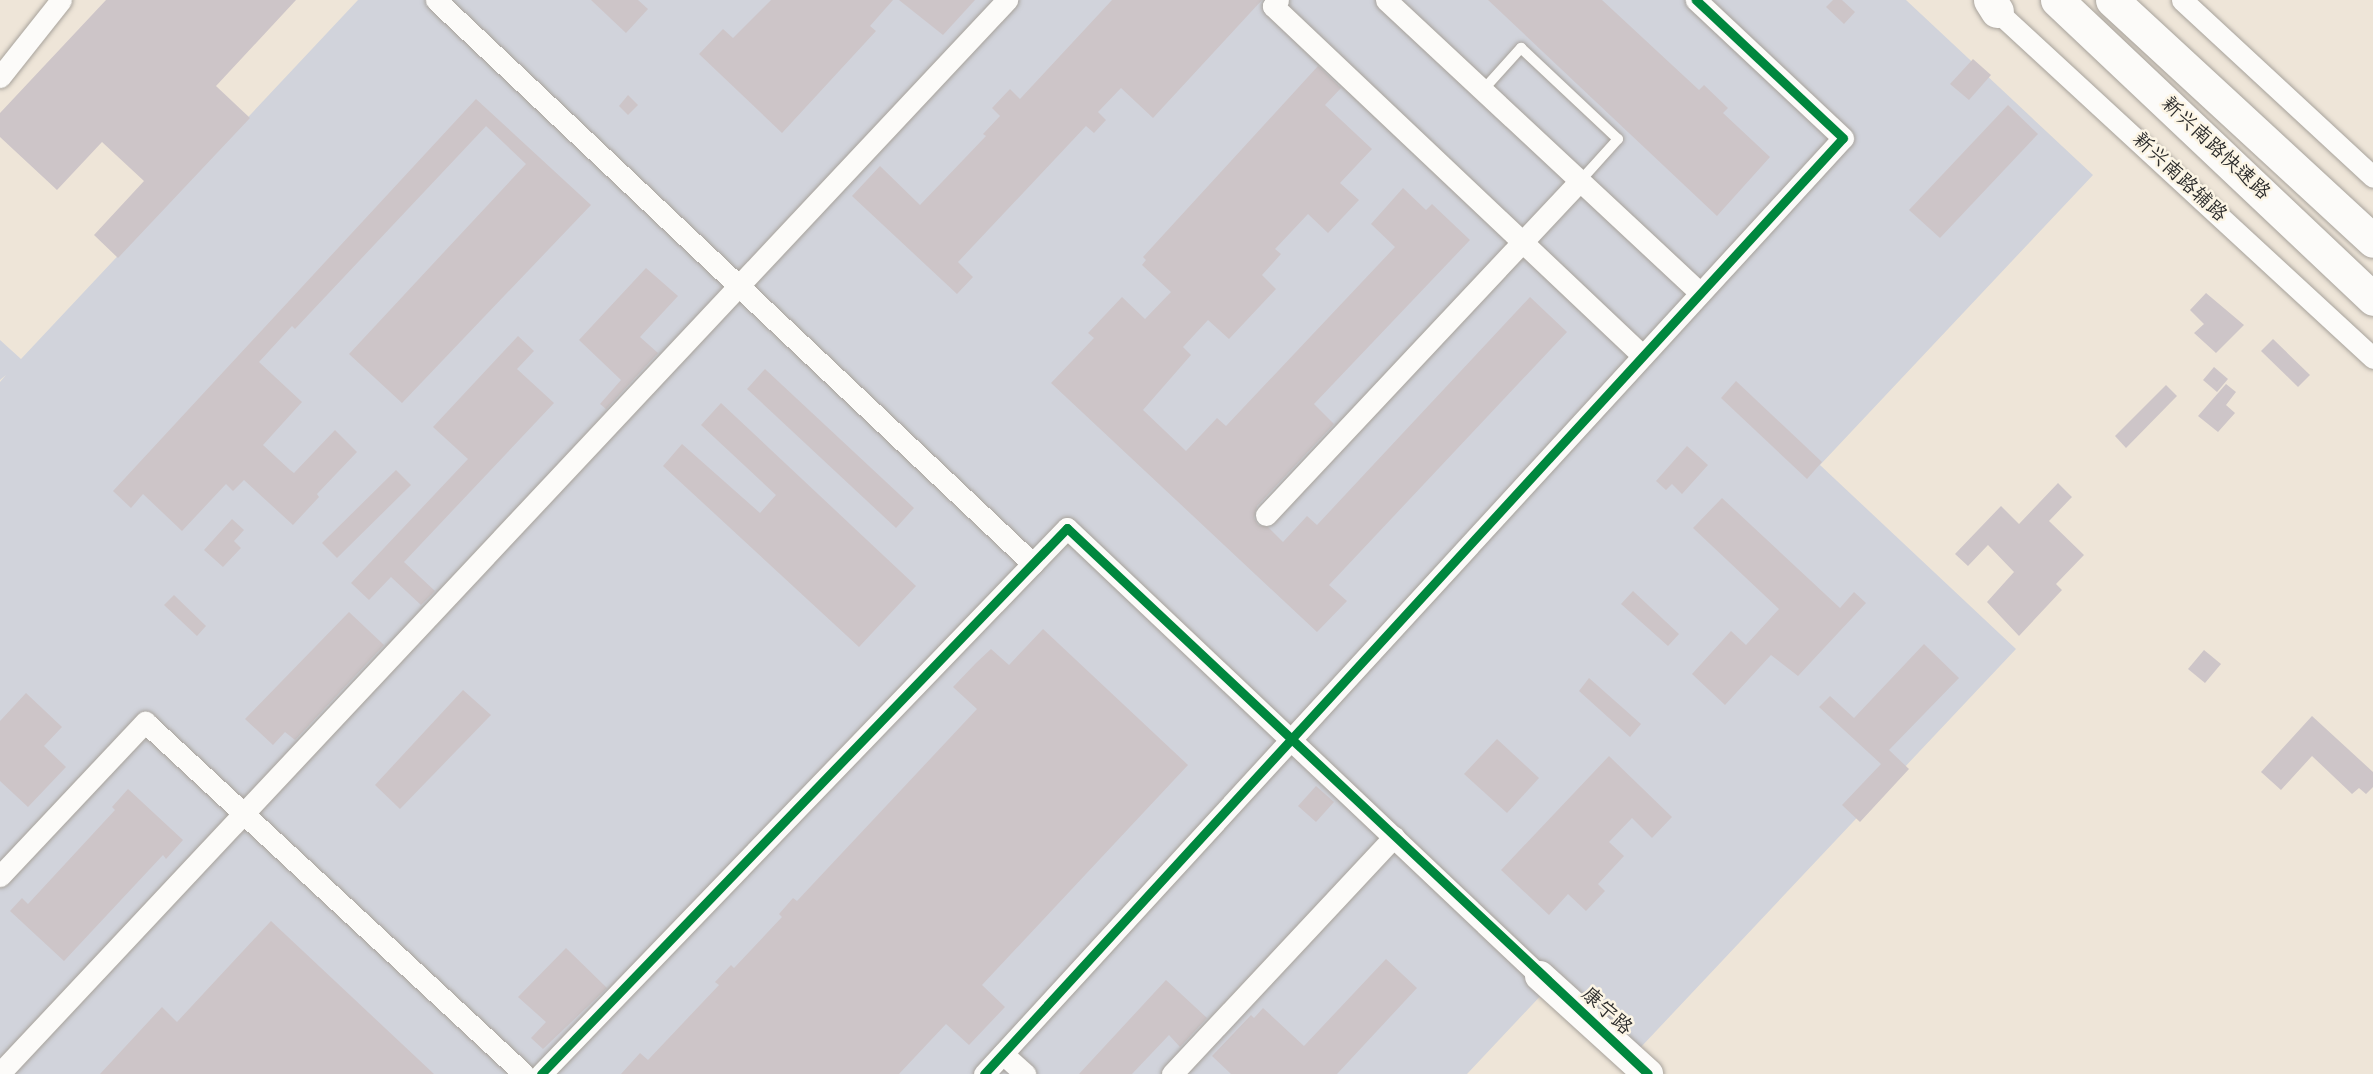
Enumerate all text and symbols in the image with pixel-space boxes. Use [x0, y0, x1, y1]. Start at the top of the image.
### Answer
street label: 新兴南路快速路 [2156, 92, 2274, 206]
street label: 新兴南路辅路 [2127, 128, 2231, 228]
street label: 康宁路 [1576, 983, 1636, 1041]

